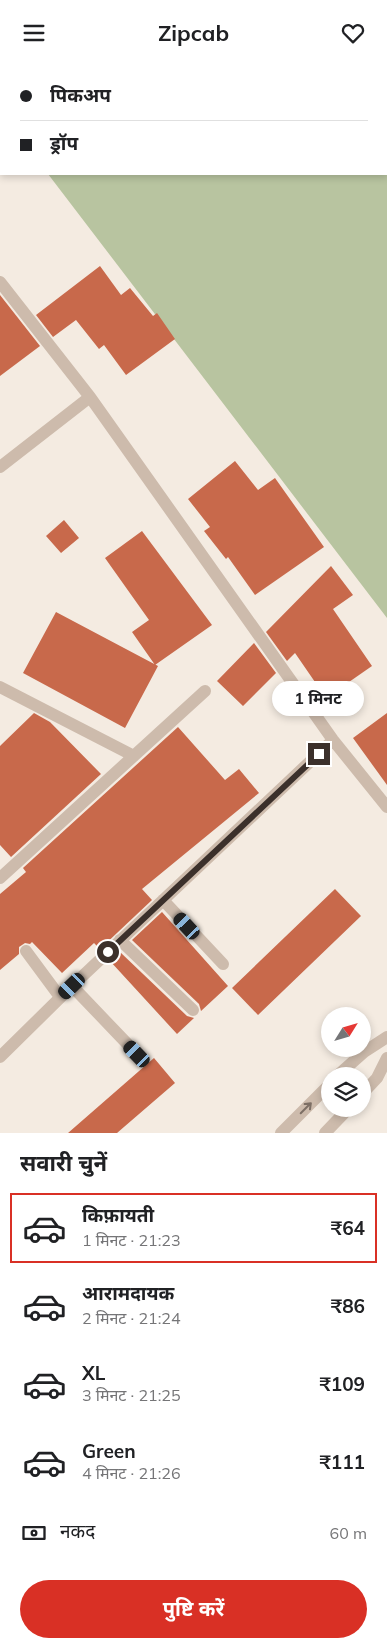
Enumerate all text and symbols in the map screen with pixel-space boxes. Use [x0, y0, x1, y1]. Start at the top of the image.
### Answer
icon: menu [20, 19, 48, 47]
text: Zipcab [158, 19, 229, 47]
icon: heart [339, 19, 367, 47]
text: पिकअप [50, 83, 111, 107]
text: ड्रॉप [50, 131, 78, 155]
callout: 1 मिनट [273, 681, 365, 717]
text: 1 मिनट [294, 688, 342, 708]
route end [308, 743, 330, 765]
car [171, 910, 202, 942]
route start [97, 941, 119, 963]
car [55, 970, 88, 1002]
north arrow [321, 1007, 371, 1057]
map controls [321, 1007, 371, 1117]
car [121, 1038, 152, 1070]
button: layers [321, 1067, 371, 1117]
one-way arrow [299, 1103, 311, 1115]
text: सवारी चुनें [20, 1149, 107, 1177]
text: किफ़ायती [82, 1203, 154, 1227]
icon: car [22, 1206, 67, 1251]
text: ₹64 [331, 1216, 365, 1240]
text: 1 मिनट · 21:23 [82, 1230, 181, 1250]
text: आरामदायक [82, 1281, 174, 1305]
icon: car [22, 1284, 67, 1329]
text: ₹86 [331, 1294, 365, 1318]
text: 2 मिनट · 21:24 [82, 1308, 181, 1328]
text: XL [82, 1361, 105, 1385]
icon: car [22, 1362, 67, 1407]
text: ₹109 [319, 1372, 365, 1396]
text: 3 मिनट · 21:25 [82, 1385, 181, 1405]
text: Green [82, 1439, 136, 1463]
icon: car [22, 1440, 67, 1485]
text: ₹111 [319, 1450, 365, 1474]
text: 4 मिनट · 21:26 [82, 1463, 181, 1483]
icon: cash [20, 1519, 48, 1547]
text: नकद [60, 1519, 95, 1543]
text: 60 m [330, 1523, 367, 1543]
button: पुष्टि करें [20, 1580, 367, 1638]

